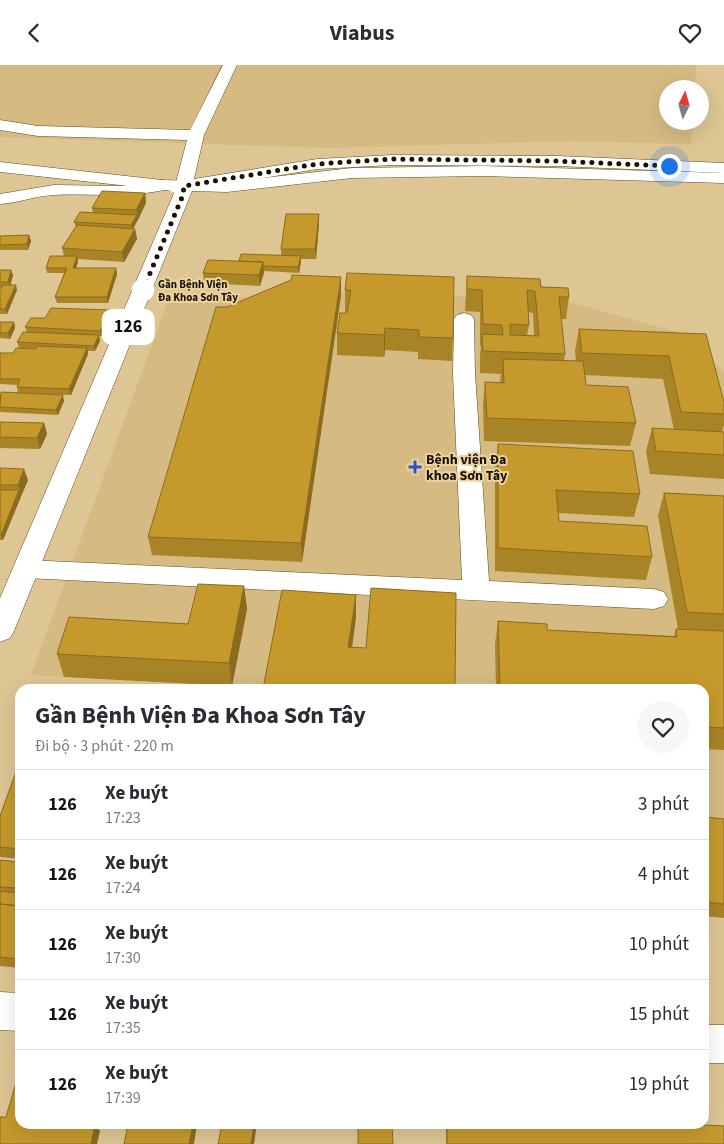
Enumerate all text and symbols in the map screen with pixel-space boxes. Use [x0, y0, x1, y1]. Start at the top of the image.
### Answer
text: Viabus [330, 17, 394, 49]
icon: back [20, 19, 48, 47]
icon: heart [676, 19, 704, 47]
north arrow [659, 80, 709, 130]
map controls [659, 80, 709, 130]
your location [657, 154, 682, 179]
place label: Gần Bệnh Viện Đa Khoa Sơn Tây [158, 277, 238, 305]
marker: Gần Bệnh Viện Đa Khoa Sơn Tây [132, 279, 154, 301]
line badge: 126 [99, 311, 157, 343]
text: 126 [114, 314, 142, 339]
place label: Bệnh viện Đa khoa Sơn Tây [426, 450, 508, 486]
marker: Bệnh viện Đa khoa Sơn Tây [408, 460, 422, 474]
text: Gần Bệnh Viện Đa Khoa Sơn Tây [35, 698, 366, 733]
button: heart [637, 701, 689, 753]
text: Đi bộ · 3 phút · 220 m [35, 735, 174, 757]
text: Xe buýt [105, 780, 168, 807]
text: 3 phút [638, 791, 689, 818]
text: 126 [48, 792, 77, 817]
text: 17:23 [105, 807, 141, 829]
text: Xe buýt [105, 850, 168, 877]
text: 4 phút [638, 861, 689, 888]
text: 126 [48, 862, 77, 887]
text: 17:24 [105, 877, 141, 899]
text: Xe buýt [105, 920, 168, 947]
text: 10 phút [629, 931, 689, 958]
text: 126 [48, 932, 77, 957]
text: 17:30 [105, 947, 141, 969]
text: Xe buýt [105, 990, 168, 1017]
text: 15 phút [629, 1001, 689, 1028]
text: 126 [48, 1002, 77, 1027]
text: 17:35 [105, 1017, 141, 1039]
text: Xe buýt [105, 1060, 168, 1087]
text: 19 phút [629, 1071, 689, 1098]
text: 126 [48, 1072, 77, 1097]
text: 17:39 [105, 1087, 141, 1109]

